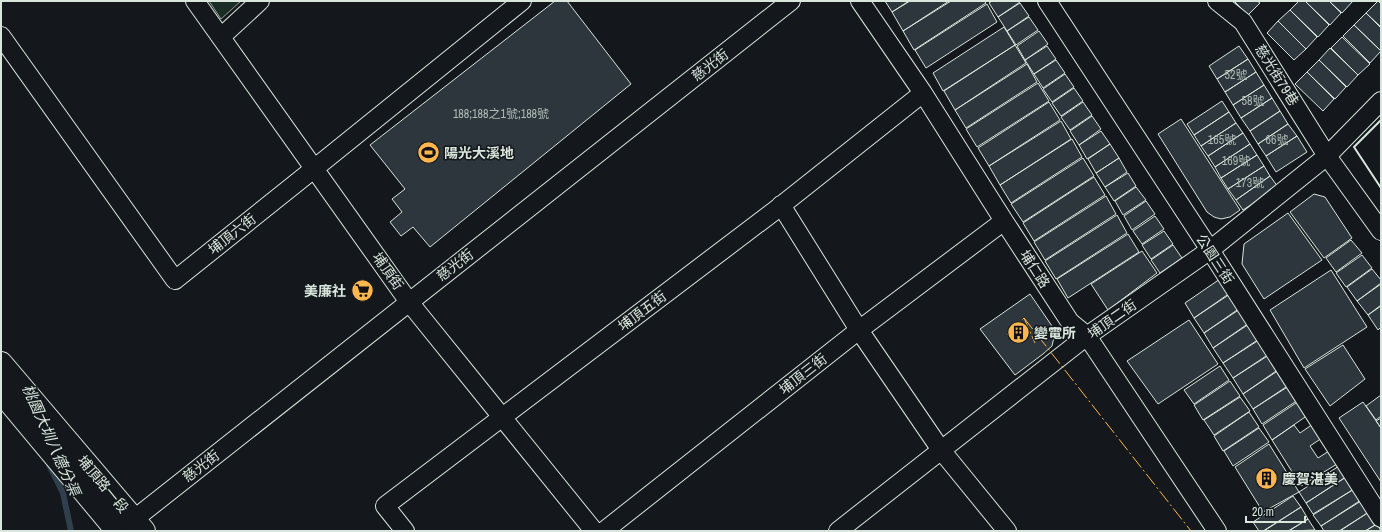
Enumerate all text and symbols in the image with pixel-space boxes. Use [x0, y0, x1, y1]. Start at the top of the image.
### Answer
street label: 慈光街79巷 [1251, 41, 1303, 109]
street label: 慈光街 [688, 45, 732, 85]
house number: 52號 [1225, 67, 1247, 83]
house number: 58號 [1242, 93, 1264, 109]
house number: 188;188之1號;188號 [453, 106, 549, 122]
house number: 165號 [1208, 132, 1236, 148]
house number: 66號 [1266, 132, 1288, 148]
sports icon: 陽光大溪地 [416, 140, 442, 166]
place label: 陽光大溪地 [444, 144, 514, 162]
house number: 169號 [1222, 153, 1250, 169]
house number: 173號 [1236, 175, 1264, 191]
street label: 埔頂六街 [204, 210, 260, 258]
street label: 公園三街 [1192, 231, 1238, 287]
street label: 慈光街 [433, 245, 477, 285]
street label: 埔仁路 [1016, 246, 1054, 292]
street label: 埔頂街 [369, 249, 407, 293]
supermarket icon: 美廉社 [349, 278, 375, 304]
place label: 美廉社 [304, 282, 346, 300]
street label: 埔頂五街 [614, 287, 670, 335]
street label: 埔頂二街 [1084, 296, 1140, 342]
building icon: 變電所 [1005, 320, 1031, 346]
place label: 變電所 [1034, 324, 1076, 342]
street label: 埔頂三街 [775, 350, 831, 398]
water label: 桃園大圳八德分渠 [17, 381, 86, 501]
street label: 慈光街 [179, 446, 223, 486]
street label: 埔頂路一段 [74, 451, 132, 517]
building icon: 慶賀湛美 [1254, 466, 1280, 492]
place label: 慶賀湛美 [1282, 470, 1338, 488]
scale bar [1246, 498, 1305, 524]
text: 20 m [1252, 504, 1274, 520]

